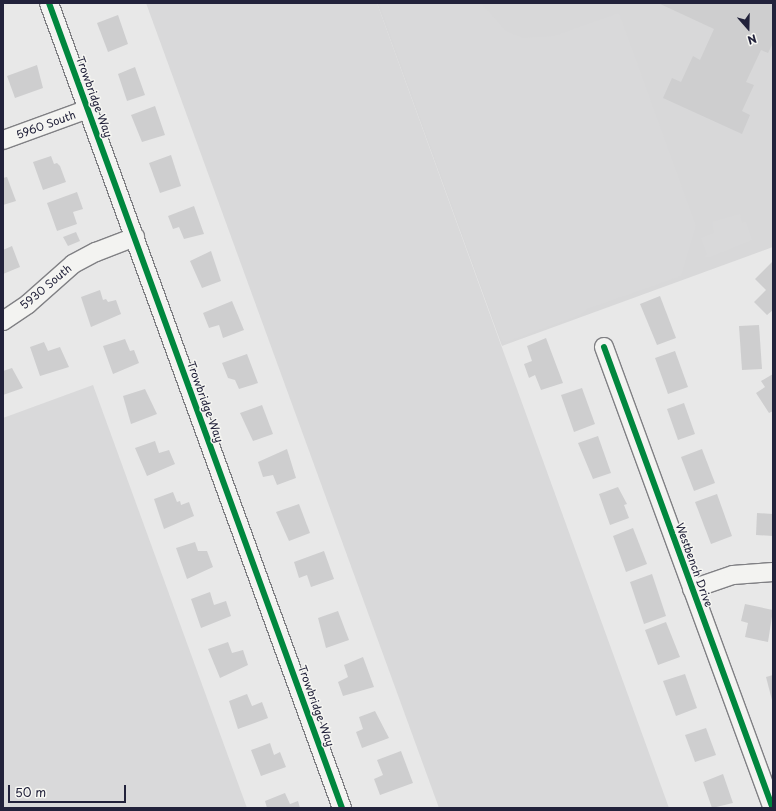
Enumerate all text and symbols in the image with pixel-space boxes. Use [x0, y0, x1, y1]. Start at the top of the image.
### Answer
north arrow [728, 8, 768, 48]
text: N [745, 30, 759, 49]
street label: Trowbridge Way [73, 54, 115, 140]
street label: 5960 South [14, 108, 78, 142]
street label: 5930 South [18, 262, 74, 312]
street label: Trowbridge Way [184, 359, 226, 445]
street label: Westbench Drive [673, 521, 715, 609]
street label: Trowbridge Way [295, 663, 337, 749]
scale bar [10, 777, 128, 803]
text: 50 m [15, 783, 46, 801]

